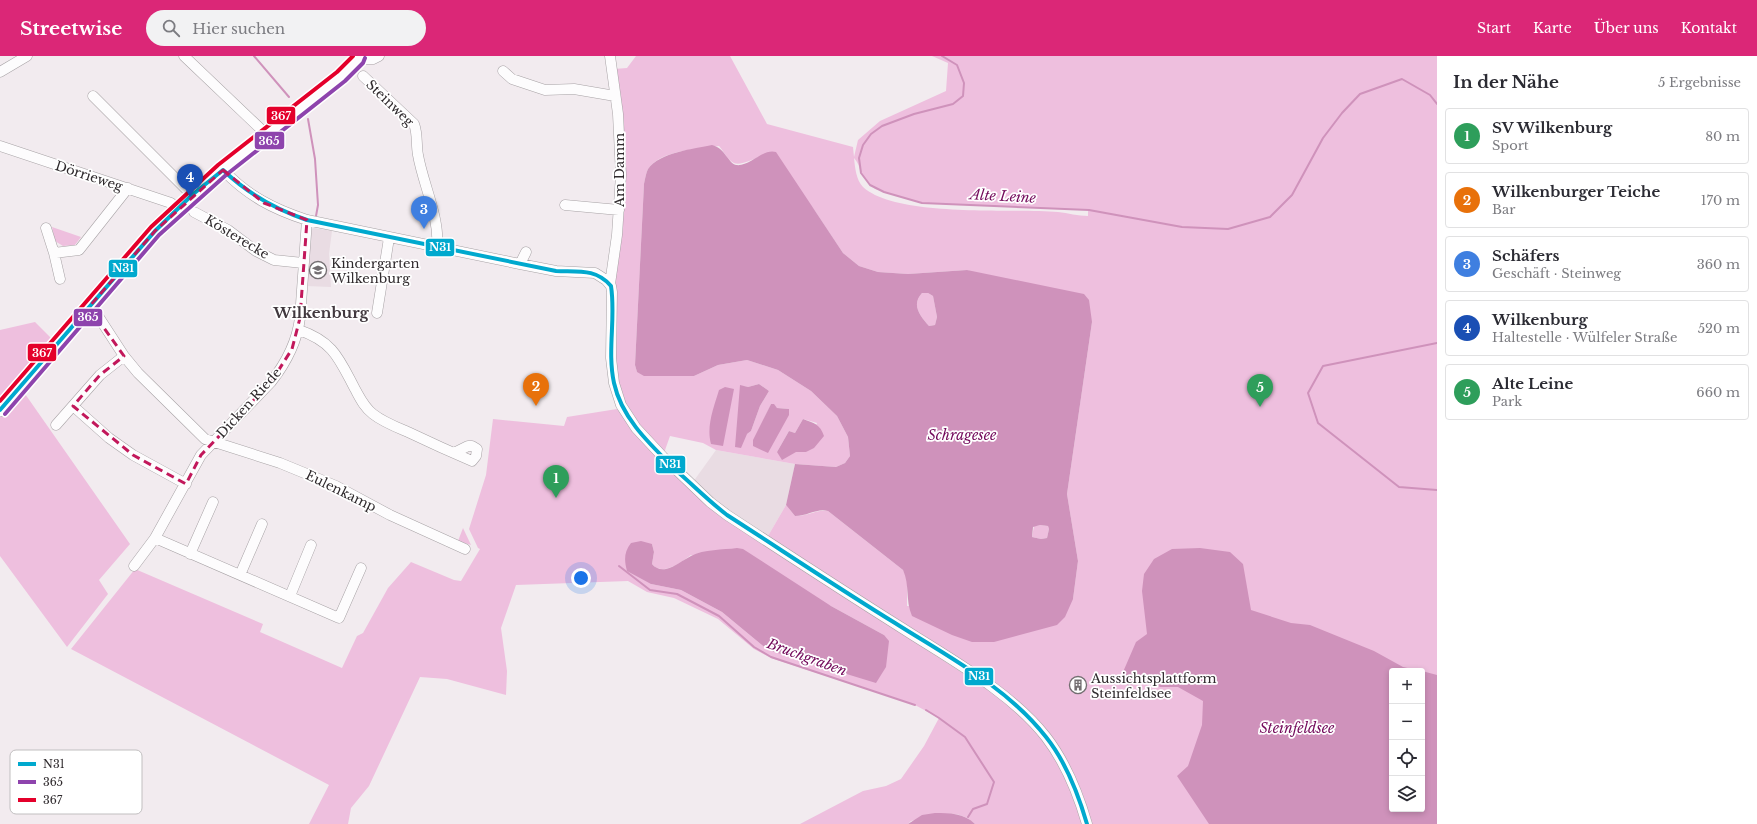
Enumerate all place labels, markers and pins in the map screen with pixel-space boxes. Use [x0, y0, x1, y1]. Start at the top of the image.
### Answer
pin: 4 [177, 164, 203, 197]
pin: 3 [411, 196, 437, 229]
place label: Kindergarten Wilkenburg [330, 255, 419, 287]
school or university icon: Kindergarten Wilkenburg [308, 260, 328, 280]
pin: 2 [523, 373, 549, 406]
pin: 5 [1247, 374, 1273, 407]
pin: 1 [543, 465, 569, 498]
place label: Aussichtsplattform Steinfeldsee [1090, 670, 1217, 702]
building icon: Aussichtsplattform Steinfeldsee [1068, 675, 1088, 695]

